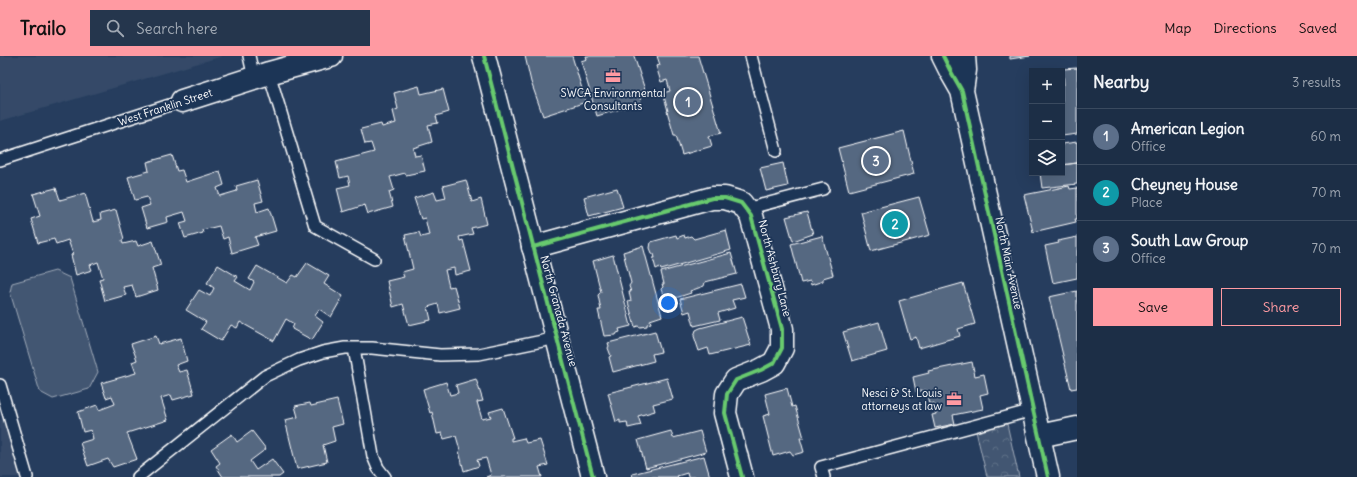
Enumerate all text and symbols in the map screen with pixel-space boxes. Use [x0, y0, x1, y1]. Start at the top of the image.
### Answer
search box [90, 10, 370, 46]
text: Trailo [20, 16, 66, 40]
icon: search [104, 17, 126, 39]
text: Search here [136, 19, 218, 38]
text: Map [1164, 19, 1191, 37]
text: Directions [1213, 19, 1277, 37]
text: Saved [1299, 19, 1337, 37]
office icon: SWCA Environmental Consultants [604, 67, 622, 85]
map controls [1029, 68, 1065, 176]
button: + [1029, 68, 1065, 104]
text: Nearby [1093, 71, 1149, 93]
text: 3 results [1292, 74, 1341, 91]
street label: West Franklin Street [116, 85, 214, 129]
place label: SWCA Environmental Consultants [561, 86, 665, 113]
pin: 1 [675, 87, 701, 117]
button: − [1029, 104, 1065, 140]
text: American Legion [1131, 119, 1244, 138]
text: 1 [1103, 128, 1109, 145]
text: 60 m [1310, 128, 1341, 145]
text: Office [1131, 138, 1166, 155]
button: layers [1029, 140, 1065, 176]
pin: 3 [863, 146, 889, 176]
text: Cheyney House [1131, 175, 1238, 194]
text: 2 [1102, 184, 1110, 201]
text: 70 m [1312, 184, 1341, 201]
text: Place [1131, 194, 1162, 211]
pin: 2 [882, 209, 908, 239]
street label: North Main Avenue [992, 215, 1026, 311]
street label: North Ashbury Lane [755, 218, 795, 318]
text: South Law Group [1131, 231, 1248, 250]
text: 3 [1102, 240, 1110, 257]
text: 70 m [1312, 240, 1341, 257]
text: Office [1131, 250, 1166, 267]
street label: North Granada Avenue [537, 254, 581, 368]
button: Save [1093, 288, 1213, 326]
button: Share [1221, 288, 1341, 326]
your location [658, 293, 678, 313]
place label: Nesci & St. Louis attorneys at law [861, 386, 942, 413]
office icon: Nesci & St. Louis attorneys at law [945, 390, 963, 408]

